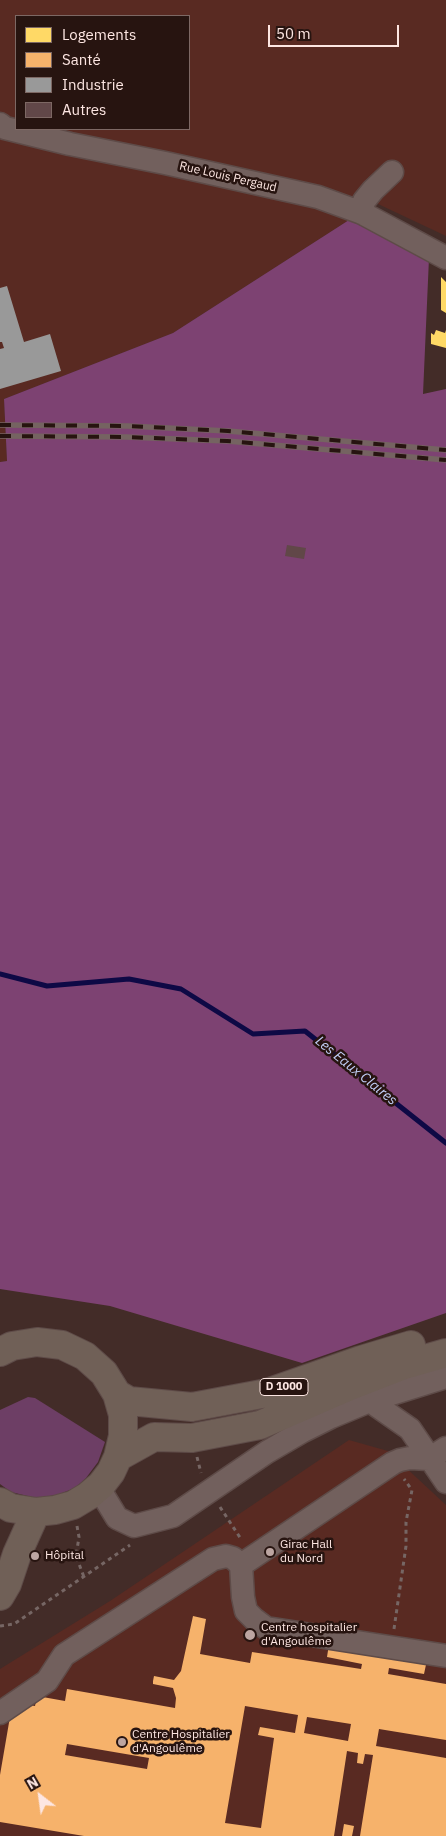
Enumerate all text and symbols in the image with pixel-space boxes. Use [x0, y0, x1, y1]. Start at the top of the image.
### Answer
legend [15, 15, 190, 130]
scale bar [271, 15, 402, 47]
text: 50 m [276, 24, 311, 43]
text: Logements [62, 25, 136, 44]
text: Santé [62, 50, 101, 69]
text: Industrie [62, 75, 124, 94]
text: Autres [62, 100, 106, 119]
street label: Rue Louis Pergaud [178, 159, 278, 195]
water label: Les Eaux Claires [312, 1033, 400, 1109]
road number: D 1000 [260, 1378, 308, 1395]
place label: Girac Hall du Nord [280, 1538, 332, 1566]
marker: Girac Hall du Nord [264, 1546, 276, 1558]
place label: Hôpital [45, 1549, 84, 1563]
marker: Hôpital [29, 1550, 41, 1562]
place label: Centre hospitalier d'Angoulême [261, 1621, 357, 1649]
marker: Centre hospitalier d'Angoulême [243, 1628, 257, 1642]
place label: Centre Hospitalier d'Angoulême [132, 1728, 230, 1756]
marker: Centre Hospitalier d'Angoulême [116, 1736, 128, 1748]
north arrow [15, 1771, 65, 1821]
text: N [24, 1773, 41, 1793]

